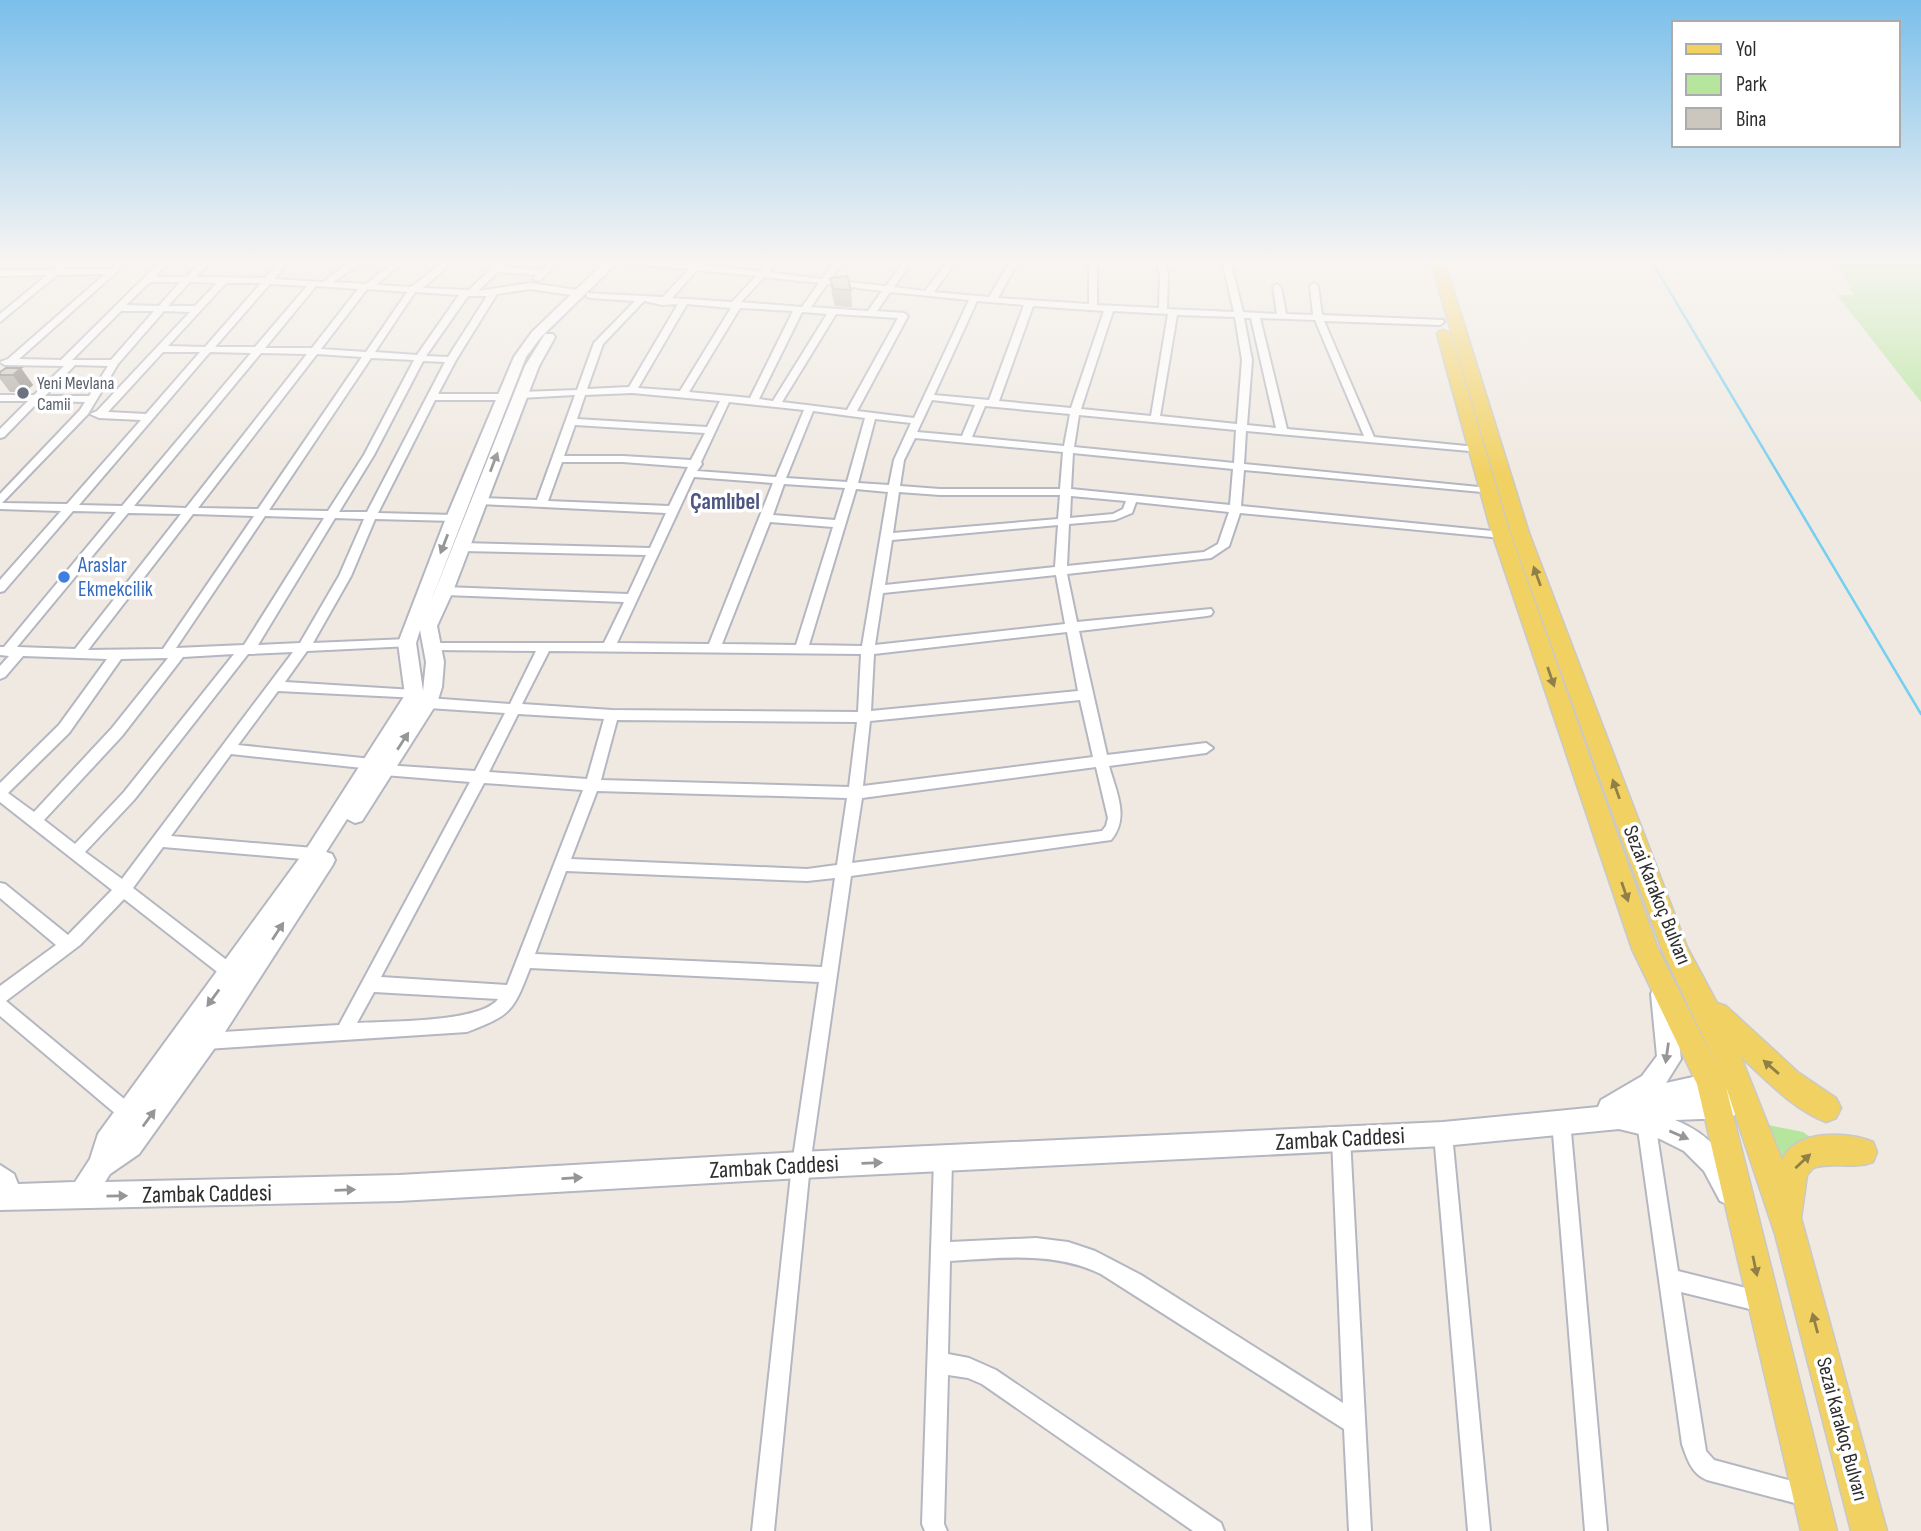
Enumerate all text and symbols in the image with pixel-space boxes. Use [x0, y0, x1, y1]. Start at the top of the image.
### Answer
legend [1672, 21, 1900, 147]
text: Yol [1736, 37, 1756, 62]
text: Park [1736, 72, 1767, 97]
text: Bina [1736, 107, 1766, 132]
place label: Yeni Mevlana Camii [37, 373, 114, 415]
marker: Yeni Mevlana Camii [15, 385, 31, 401]
one-way arrow [489, 452, 500, 473]
district label: Çamlıbel [690, 488, 760, 516]
one-way arrow [438, 534, 449, 555]
place label: Araslar Ekmekcilik [77, 553, 153, 602]
one-way arrow [1531, 566, 1542, 587]
marker: Araslar Ekmekcilik [56, 569, 72, 585]
one-way arrow [1546, 666, 1557, 687]
one-way arrow [397, 731, 410, 751]
one-way arrow [1610, 779, 1621, 800]
street label: Sezai Karakoç Bulvarı [1618, 822, 1696, 968]
one-way arrow [1620, 881, 1631, 902]
one-way arrow [271, 922, 285, 940]
one-way arrow [206, 989, 220, 1007]
one-way arrow [1661, 1042, 1672, 1064]
one-way arrow [1763, 1060, 1780, 1076]
one-way arrow [142, 1109, 156, 1127]
street label: Zambak Caddesi [1274, 1121, 1406, 1157]
one-way arrow [1669, 1130, 1690, 1141]
street label: Zambak Caddesi [708, 1149, 840, 1185]
one-way arrow [1795, 1153, 1812, 1169]
one-way arrow [862, 1157, 884, 1168]
one-way arrow [561, 1172, 583, 1183]
street label: Zambak Caddesi [142, 1178, 272, 1210]
one-way arrow [334, 1184, 356, 1195]
one-way arrow [106, 1190, 128, 1201]
one-way arrow [1749, 1255, 1760, 1277]
one-way arrow [1809, 1312, 1819, 1333]
street label: Sezai Karakoç Bulvarı [1811, 1355, 1873, 1503]

